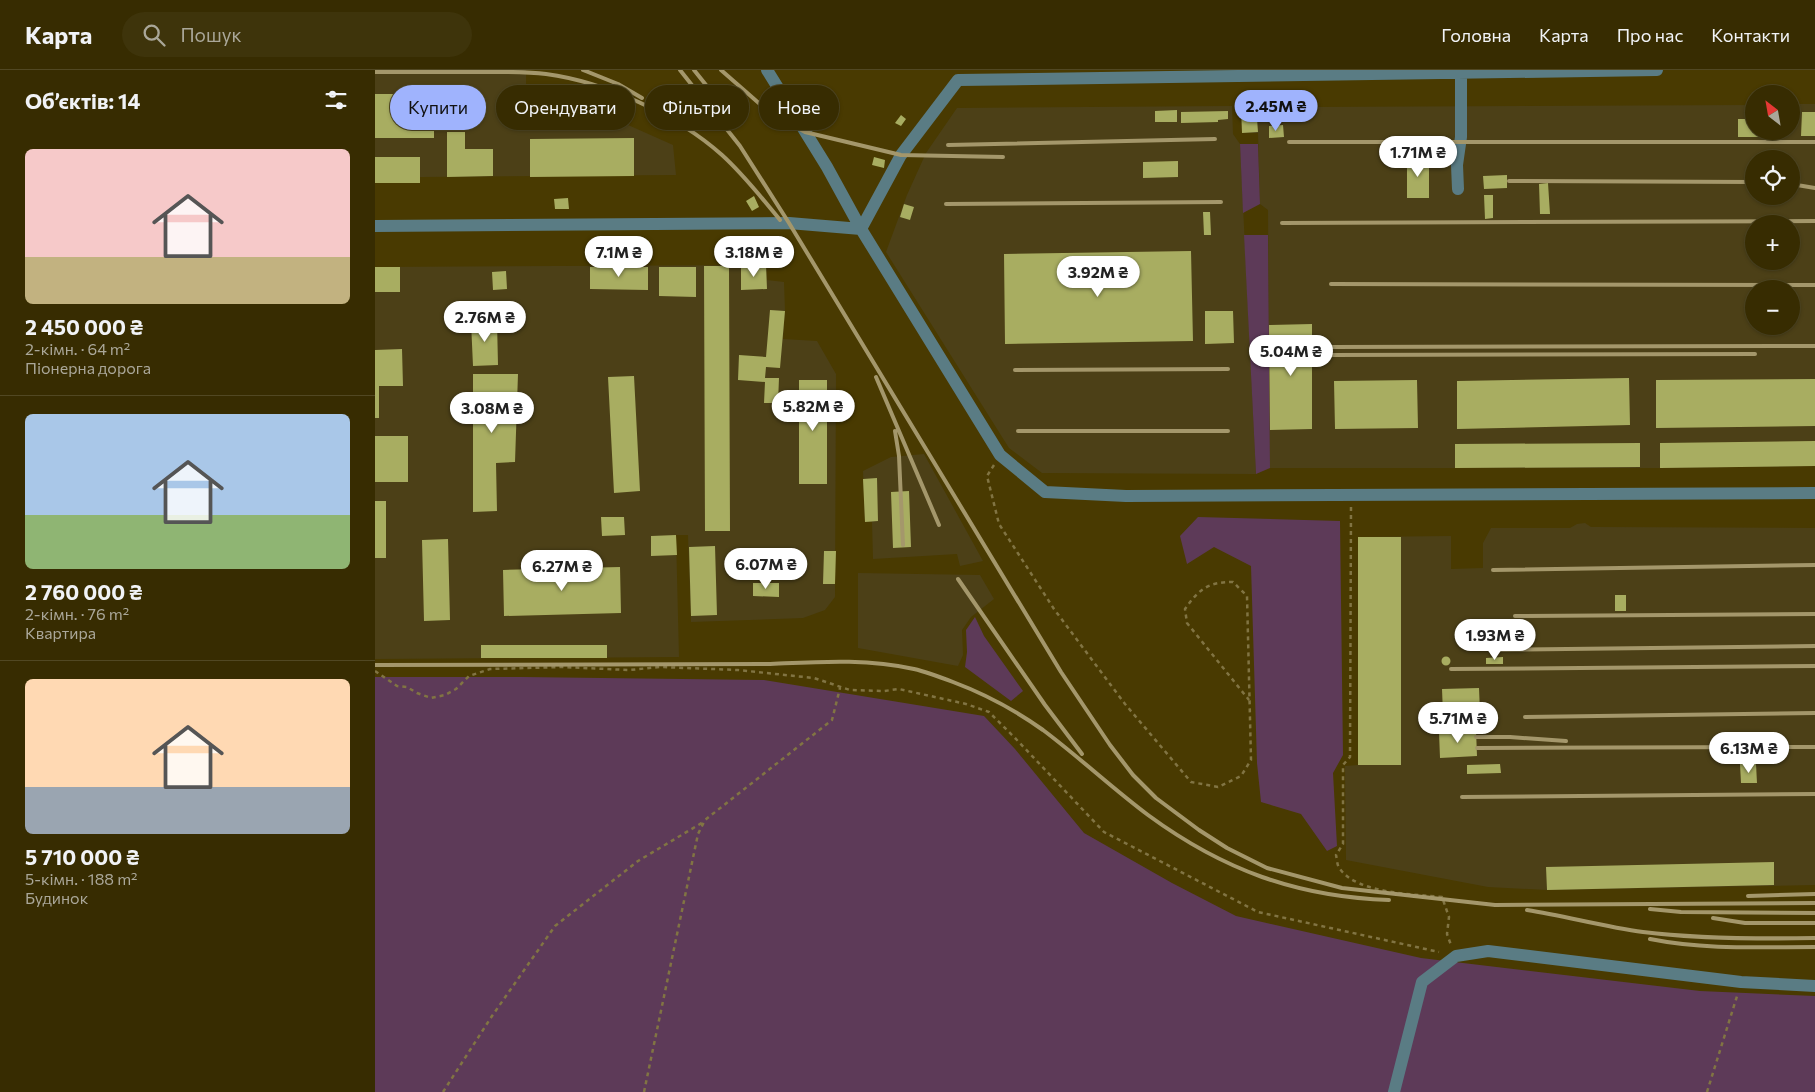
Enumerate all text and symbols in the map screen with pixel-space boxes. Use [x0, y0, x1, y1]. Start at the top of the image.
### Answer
search box [122, 12, 472, 57]
text: Карта [25, 20, 92, 49]
icon: search [140, 21, 168, 49]
text: Пошук [180, 23, 242, 46]
text: Головна [1441, 24, 1511, 46]
text: Карта [1539, 24, 1589, 46]
text: Про нас [1617, 24, 1683, 46]
text: Контакти [1711, 24, 1790, 46]
chip: Купити [390, 85, 486, 130]
chip: Орендувати [496, 85, 635, 130]
chip: Фільтри [645, 85, 749, 130]
chip: Нове [759, 85, 839, 130]
north arrow [1745, 85, 1800, 140]
map controls [1745, 85, 1800, 335]
icon: filters [322, 86, 350, 114]
text: Об’єктів: 14 [25, 88, 140, 113]
pin: 2.45M ₴ [1230, 90, 1322, 132]
text: 2.45M ₴ [1246, 96, 1306, 115]
pin: 1.71M ₴ [1372, 136, 1464, 178]
text: 1.71M ₴ [1390, 142, 1446, 161]
button: locate [1745, 150, 1800, 205]
icon: home [143, 181, 233, 271]
button: + [1745, 215, 1800, 270]
pin: 7.1M ₴ [578, 236, 660, 278]
pin: 3.18M ₴ [708, 236, 800, 278]
text: 7.1M ₴ [596, 242, 642, 261]
text: 3.18M ₴ [725, 242, 783, 261]
pin: 3.92M ₴ [1052, 256, 1144, 298]
text: 3.92M ₴ [1068, 262, 1128, 281]
button: − [1745, 280, 1800, 335]
pin: 2.76M ₴ [439, 300, 531, 343]
text: 2.76M ₴ [455, 307, 515, 326]
text: 2 450 000 ₴ [25, 314, 143, 339]
pin: 5.04M ₴ [1245, 334, 1337, 377]
text: 2-кімн. · 64 m² [25, 339, 130, 358]
text: 5.04M ₴ [1260, 341, 1322, 360]
text: Піонерна дорога [25, 358, 151, 377]
pin: 5.82M ₴ [767, 390, 859, 432]
pin: 3.08M ₴ [446, 392, 538, 434]
text: 5.82M ₴ [783, 396, 843, 415]
text: 3.08M ₴ [461, 398, 523, 417]
icon: home [143, 447, 233, 537]
pin: 6.07M ₴ [720, 548, 812, 590]
pin: 6.27M ₴ [516, 550, 608, 592]
text: 6.07M ₴ [735, 554, 797, 573]
text: 6.27M ₴ [532, 556, 592, 575]
text: 2 760 000 ₴ [25, 579, 142, 604]
text: 2-кімн. · 76 m² [25, 604, 129, 623]
pin: 1.93M ₴ [1449, 618, 1541, 661]
text: Квартира [25, 623, 96, 642]
text: 1.93M ₴ [1466, 625, 1524, 644]
pin: 5.71M ₴ [1412, 702, 1504, 744]
text: 5.71M ₴ [1429, 708, 1487, 727]
icon: home [143, 712, 233, 802]
pin: 6.13M ₴ [1703, 732, 1795, 774]
text: 6.13M ₴ [1720, 738, 1778, 757]
text: 5 710 000 ₴ [25, 844, 139, 869]
text: 5-кімн. · 188 m² [25, 869, 138, 888]
text: Будинок [25, 888, 88, 907]

